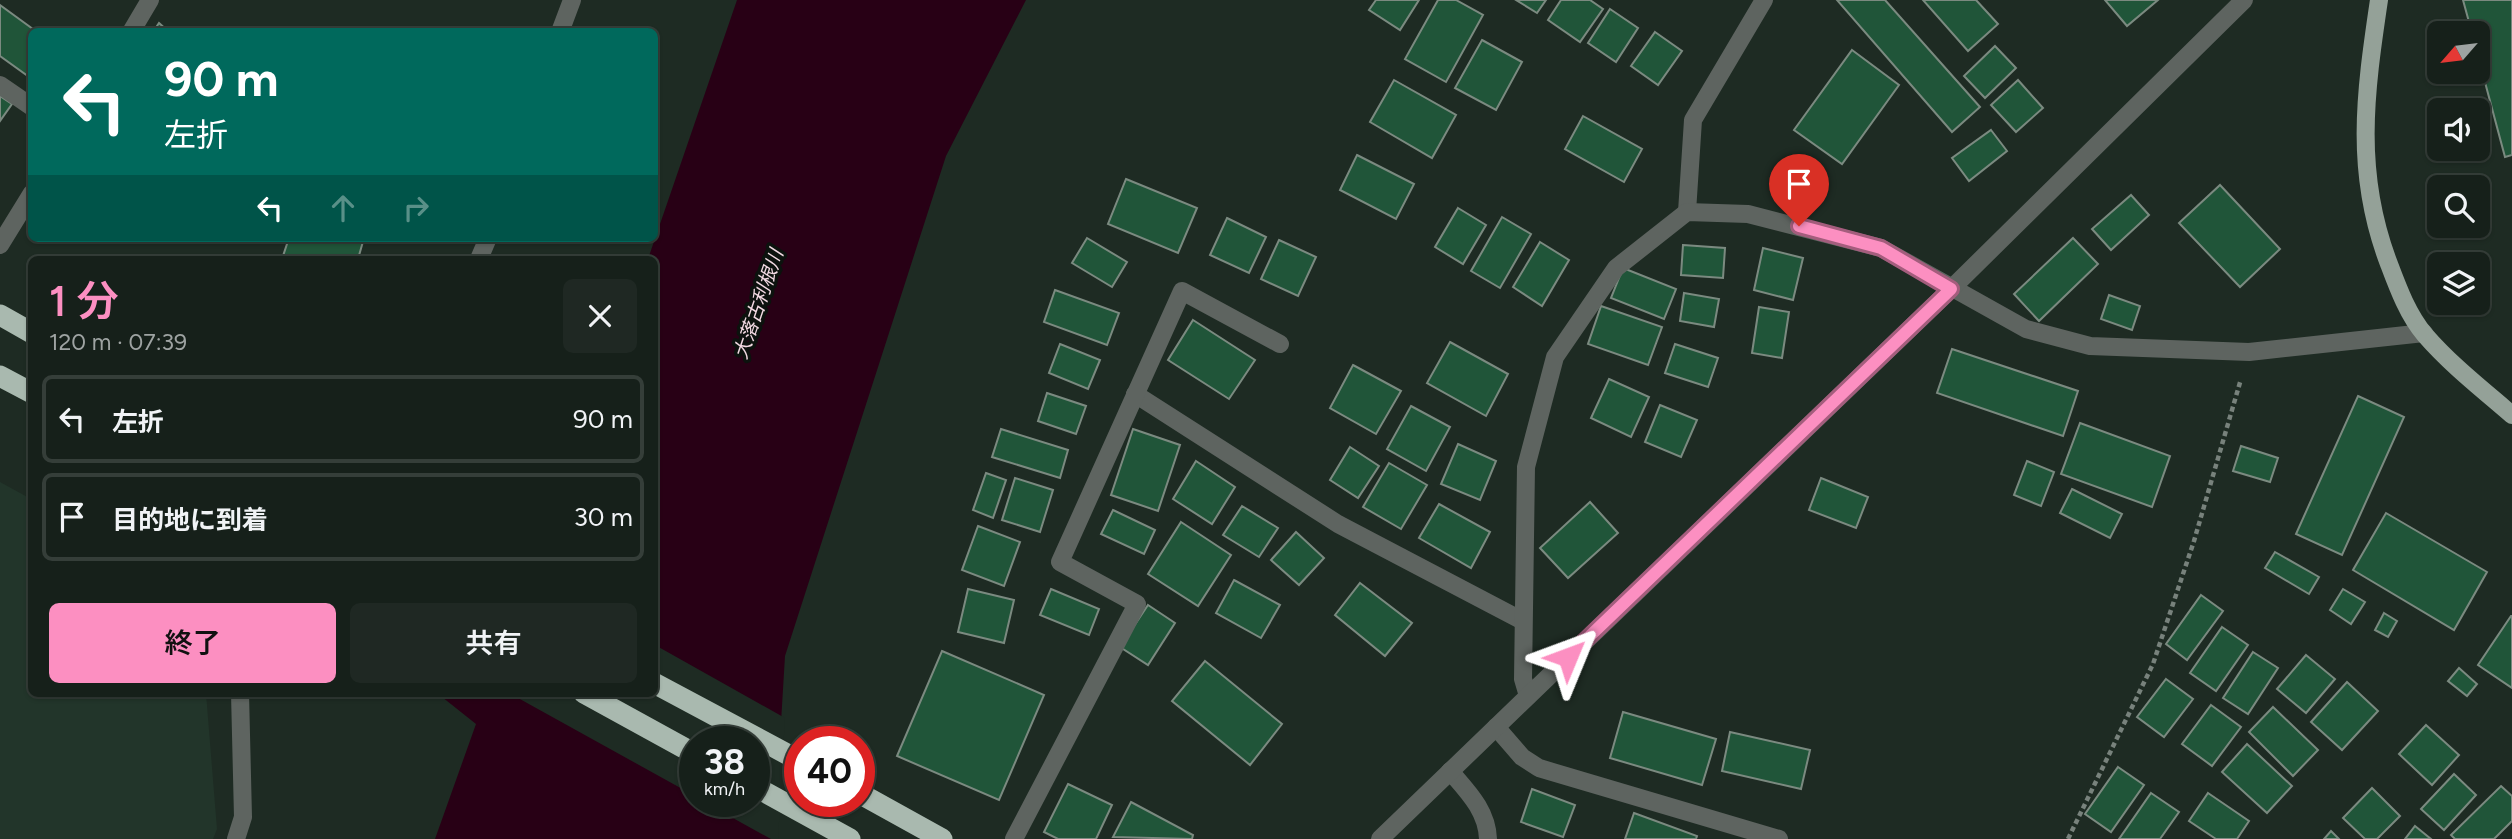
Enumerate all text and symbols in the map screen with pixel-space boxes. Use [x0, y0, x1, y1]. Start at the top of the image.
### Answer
north arrow [2427, 21, 2490, 84]
map controls [2427, 21, 2490, 315]
text: 90 m [164, 49, 279, 108]
icon: left [49, 56, 140, 147]
button: sound [2427, 98, 2490, 161]
text: 左折 [164, 116, 228, 154]
pin [1769, 154, 1829, 226]
icon: arrive [1780, 165, 1818, 203]
button: search [2427, 175, 2490, 238]
icon: left [251, 189, 289, 227]
icon: ahead [324, 189, 362, 227]
icon: right [397, 189, 435, 227]
water label: 大落古利根川 [729, 245, 789, 362]
button: layers [2427, 252, 2490, 315]
text: 1 分 [49, 276, 119, 327]
button: close [563, 279, 637, 353]
text: 120 m · 07:39 [49, 328, 187, 356]
icon: left [53, 400, 91, 438]
text: 90 m [573, 403, 633, 435]
text: 左折 [112, 406, 164, 438]
icon: arrive [53, 498, 91, 536]
text: 30 m [574, 501, 633, 533]
text: 目的地に到着 [112, 504, 268, 536]
button: 終了 [49, 603, 336, 683]
button: 共有 [350, 603, 637, 683]
position arrow [1531, 620, 1605, 694]
speed limit sign: 40 [784, 726, 875, 817]
text: 38 [704, 741, 745, 783]
text: km/h [704, 778, 745, 800]

